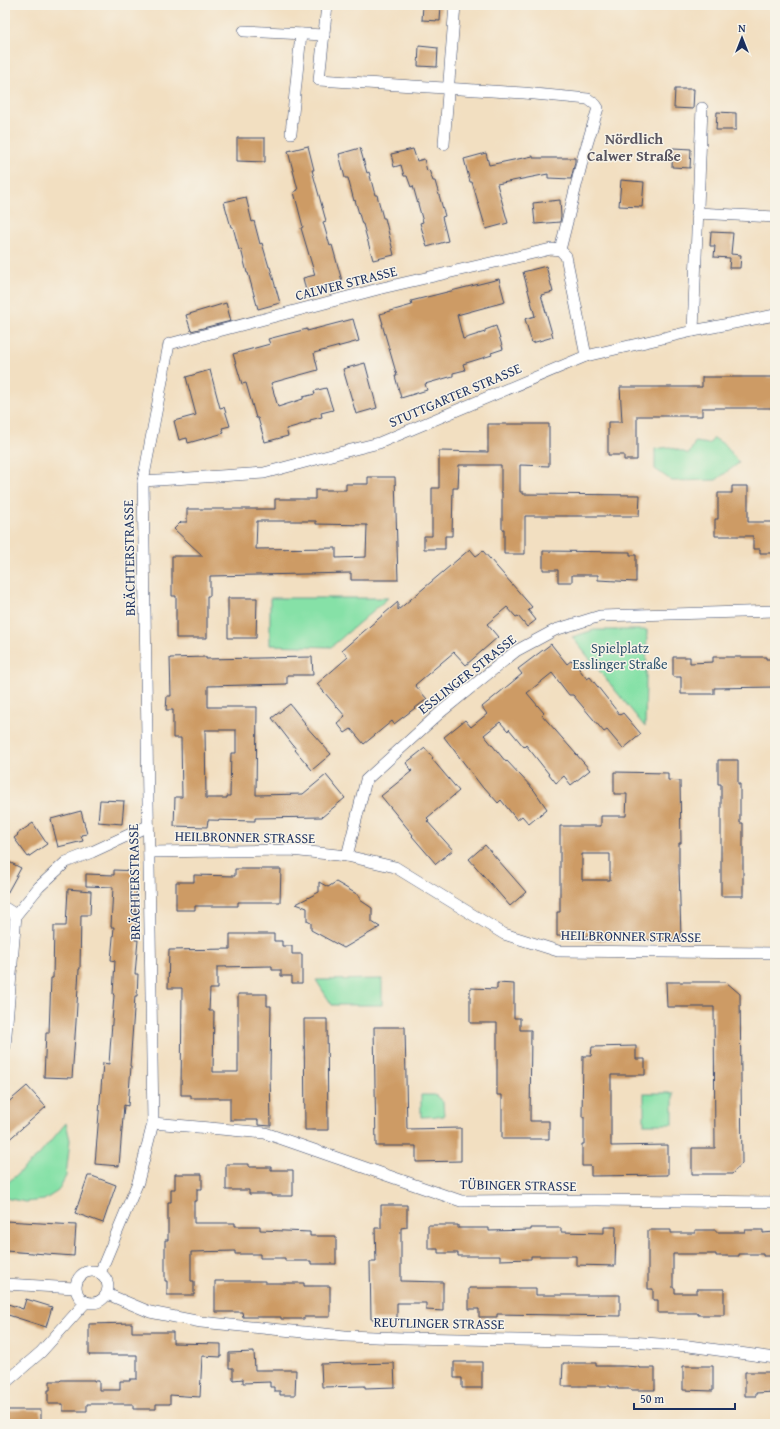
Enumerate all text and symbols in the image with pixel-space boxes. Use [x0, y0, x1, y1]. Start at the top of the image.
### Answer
north arrow [722, 18, 762, 58]
text: N [738, 20, 746, 36]
district label: Nördlich Calwer Straße [587, 128, 681, 166]
street label: CALWER STRASSE [293, 261, 399, 305]
street label: STUTTGARTER STRASSE [386, 358, 524, 432]
street label: BRÄCHTERSTRASSE [118, 500, 140, 616]
street label: ESSLINGER STRASSE [414, 629, 520, 719]
park label: Spielplatz Esslinger Straße [572, 638, 668, 674]
street label: BRÄCHTERSTRASSE [123, 824, 145, 940]
street label: HEILBRONNER STRASSE [175, 826, 315, 848]
street label: HEILBRONNER STRASSE [561, 925, 701, 947]
street label: TÜBINGER STRASSE [459, 1174, 577, 1196]
street label: REUTLINGER STRASSE [373, 1312, 505, 1334]
scale bar [634, 1385, 735, 1411]
text: 50 m [640, 1390, 664, 1407]

